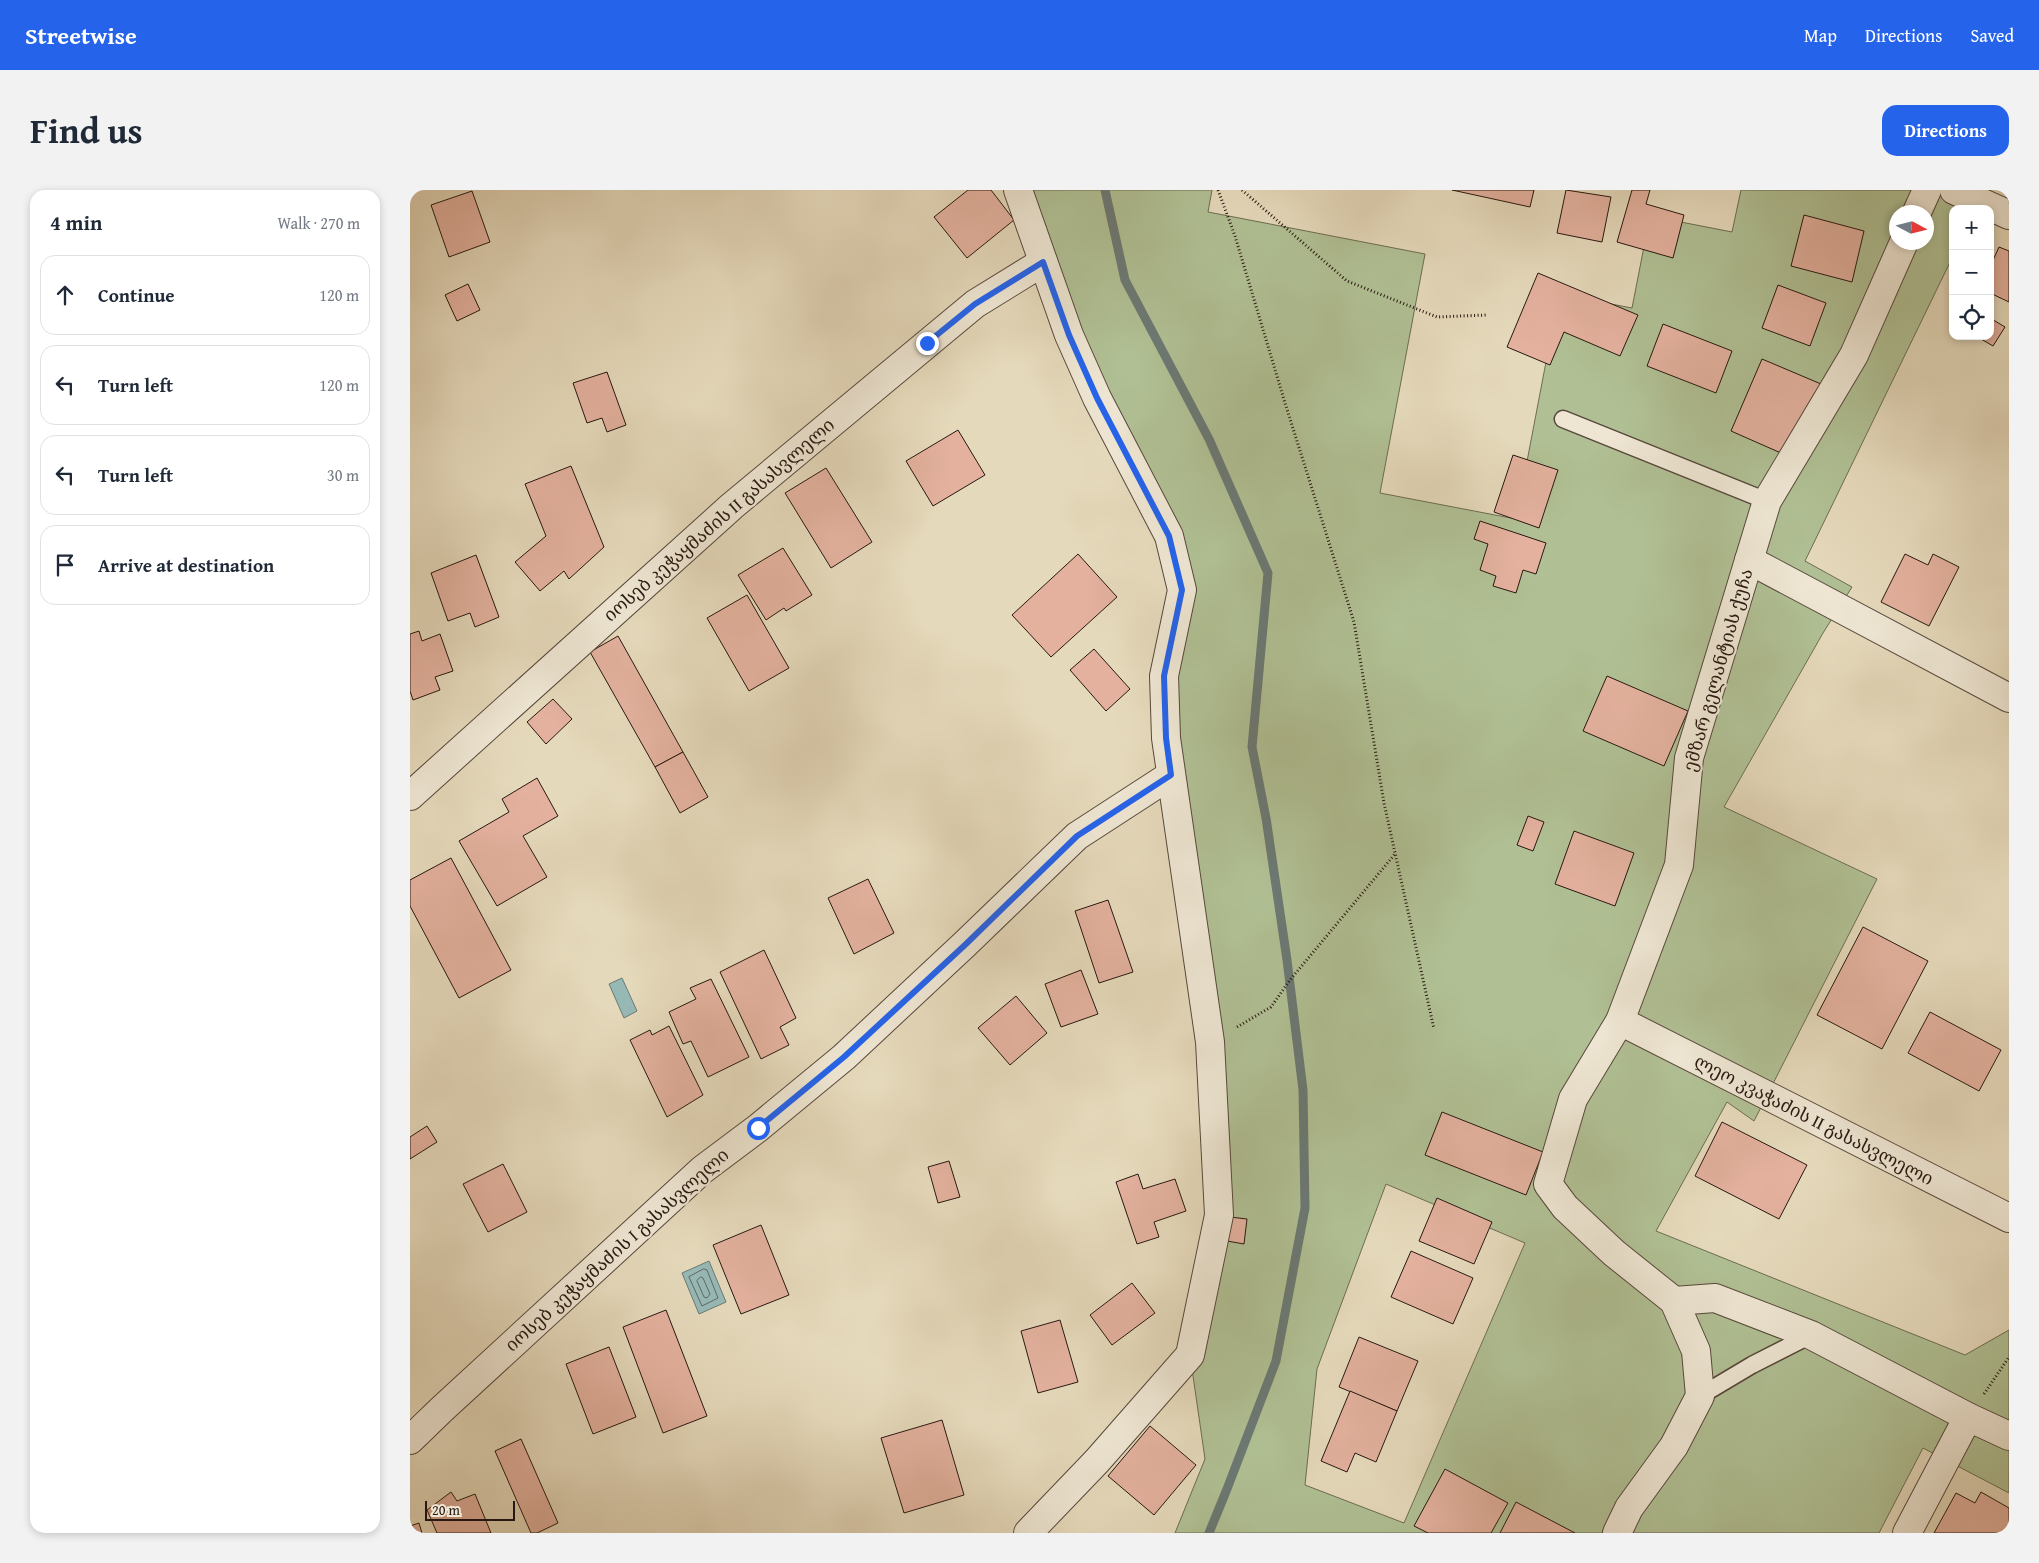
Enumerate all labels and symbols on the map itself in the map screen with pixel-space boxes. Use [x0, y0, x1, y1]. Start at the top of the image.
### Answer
north arrow [1889, 205, 1934, 250]
route end [916, 332, 939, 355]
street label: იოსებ კეჭაყმაძის II გასასვლელი [597, 411, 840, 628]
street label: ემზარ გელანტიას ქუჩა [1676, 565, 1759, 774]
street label: ლეო კვაჭაძის II გასასვლელი [1690, 1047, 1939, 1192]
route start [747, 1117, 770, 1140]
street label: იოსებ კეჭაყმაძის I გასასვლელი [499, 1141, 735, 1358]
scale bar [425, 1498, 515, 1521]

